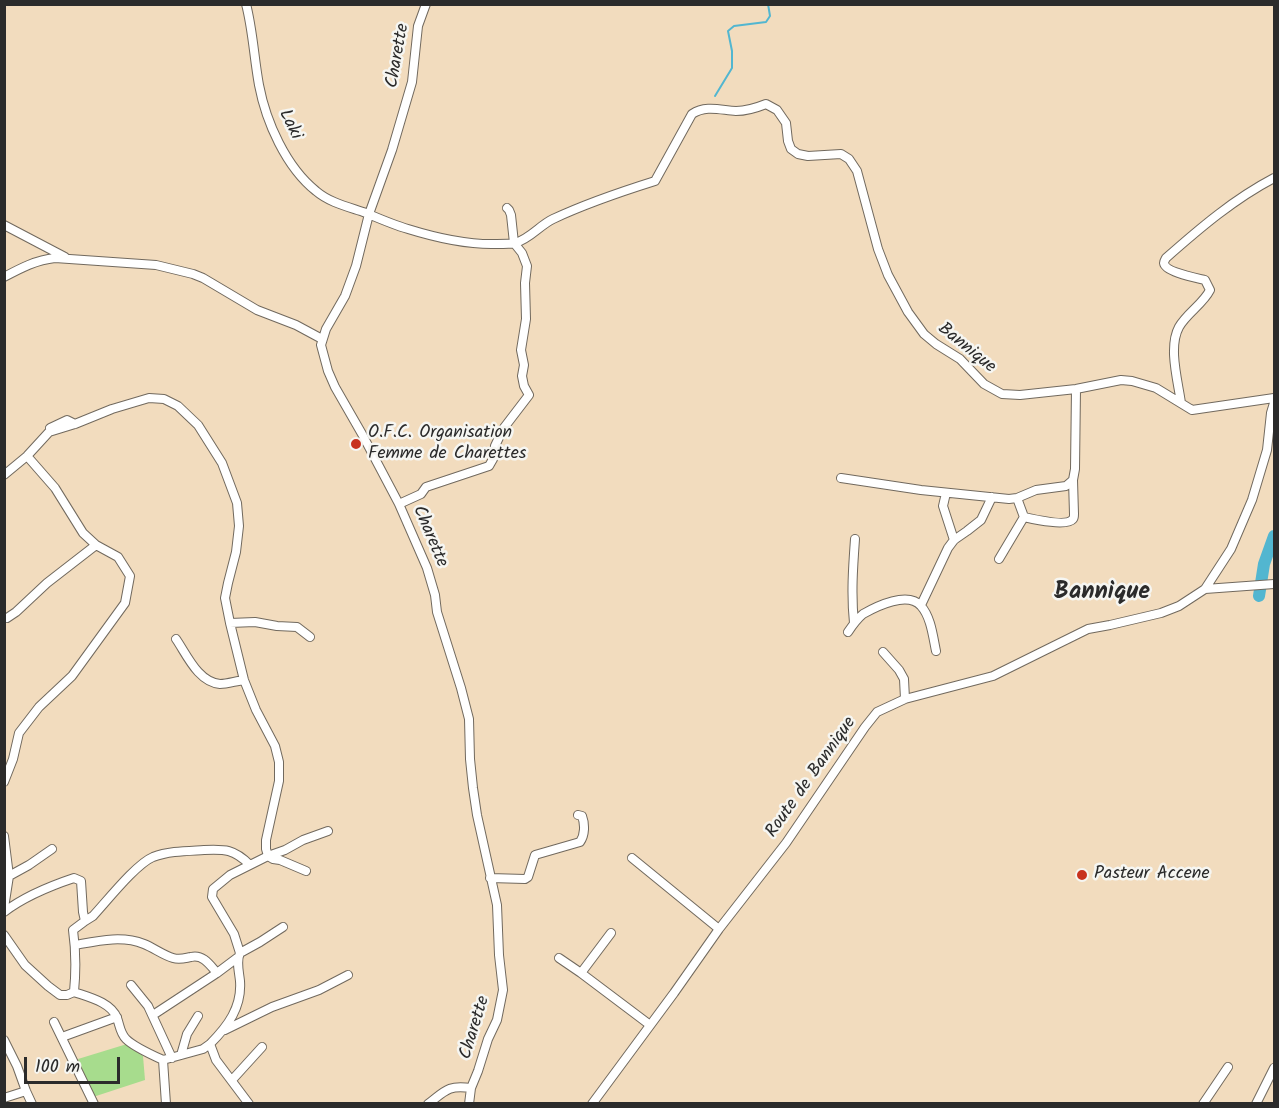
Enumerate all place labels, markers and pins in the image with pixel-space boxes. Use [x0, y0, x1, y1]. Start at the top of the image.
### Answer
place label: O.F.C. Organisation Femme de Charettes [368, 423, 526, 466]
marker: O.F.C. Organisation Femme de Charettes [349, 437, 363, 451]
place label: Pasteur Accene [1094, 864, 1210, 886]
marker: Pasteur Accene [1075, 868, 1089, 882]

